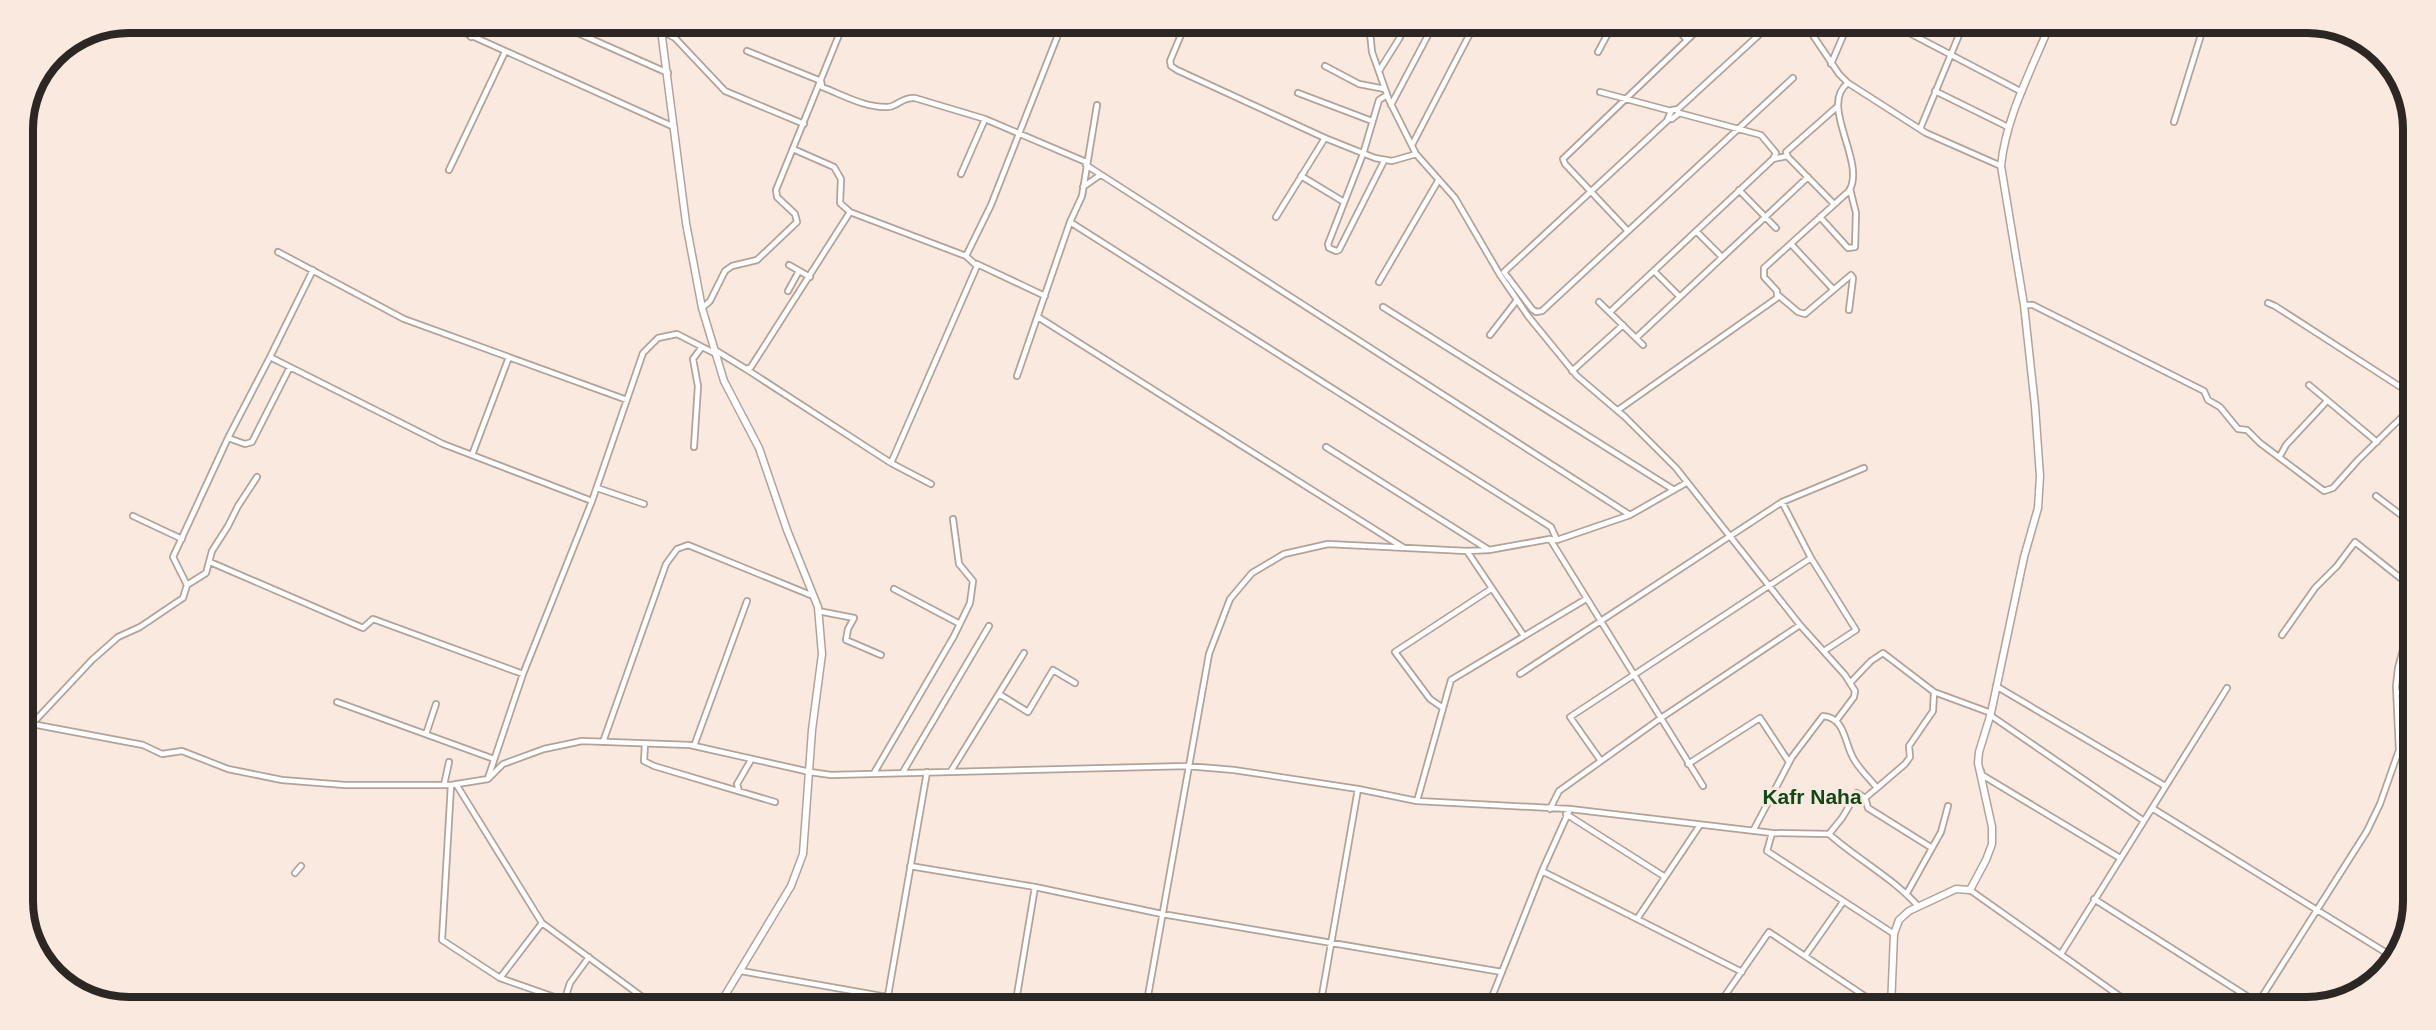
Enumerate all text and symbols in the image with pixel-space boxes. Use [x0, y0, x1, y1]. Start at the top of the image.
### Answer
district label: Kafr Naha [1762, 785, 1862, 808]

